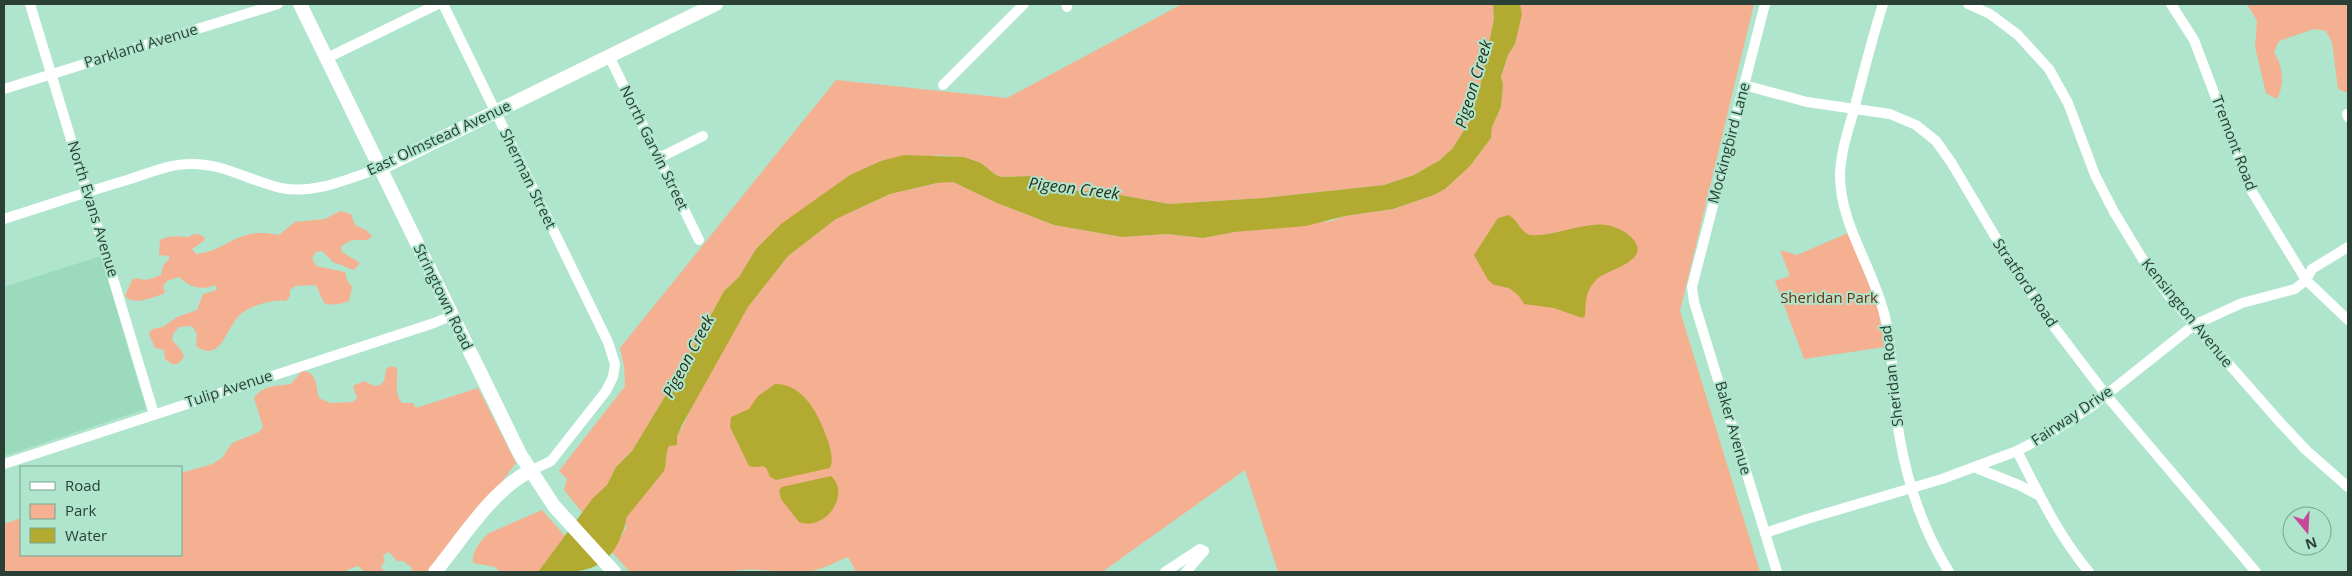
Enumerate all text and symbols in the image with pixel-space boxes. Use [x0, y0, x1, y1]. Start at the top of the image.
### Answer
street label: Parkland Avenue [81, 18, 200, 72]
water label: Pigeon Creek [1449, 36, 1497, 131]
street label: Mockingbird Lane [1702, 80, 1754, 206]
street label: North Garvin Street [616, 82, 694, 213]
street label: Tremont Road [2208, 92, 2262, 193]
street label: East Olmstead Avenue [363, 95, 514, 179]
street label: Sherman Street [496, 125, 562, 232]
street label: North Evans Avenue [64, 138, 124, 279]
water label: Pigeon Creek [1027, 172, 1122, 205]
street label: Stratford Road [1989, 234, 2063, 331]
street label: Stringtown Road [410, 240, 478, 353]
street label: Kensington Avenue [2138, 254, 2238, 371]
park label: Sheridan Park [1780, 287, 1878, 307]
water label: Pigeon Creek [657, 310, 720, 401]
street label: Sheridan Road [1875, 324, 1907, 428]
street label: Tulip Avenue [183, 365, 275, 412]
street label: Baker Avenue [1711, 379, 1757, 477]
street label: Fairway Drive [2027, 381, 2116, 450]
legend [20, 466, 182, 556]
text: Road [65, 475, 101, 495]
text: Park [65, 500, 96, 520]
north arrow [2282, 506, 2332, 556]
text: Water [65, 525, 107, 545]
text: N [2303, 533, 2320, 555]

